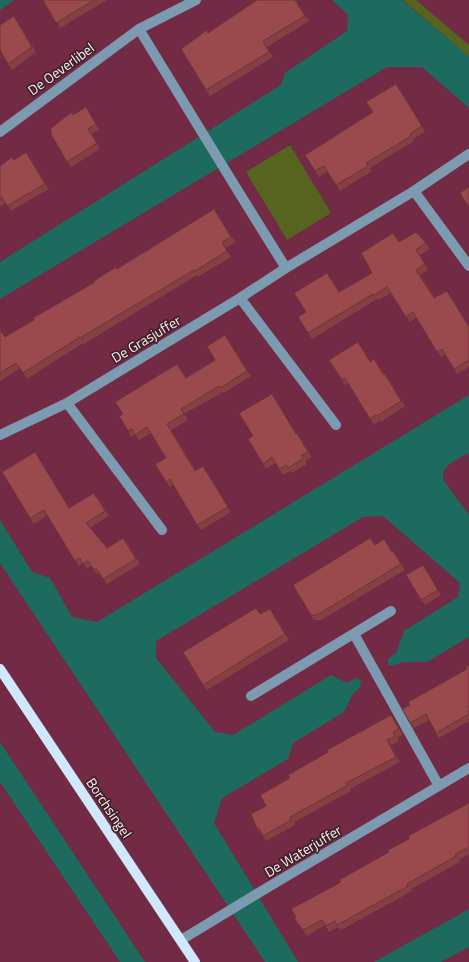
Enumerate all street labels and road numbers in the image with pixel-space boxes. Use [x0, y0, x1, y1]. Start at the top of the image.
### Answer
street label: De Oeverlibel [23, 37, 98, 100]
street label: De Grasjuffer [107, 309, 185, 368]
street label: Borchsingel [81, 773, 137, 842]
street label: De Waterjuffer [260, 819, 345, 882]

